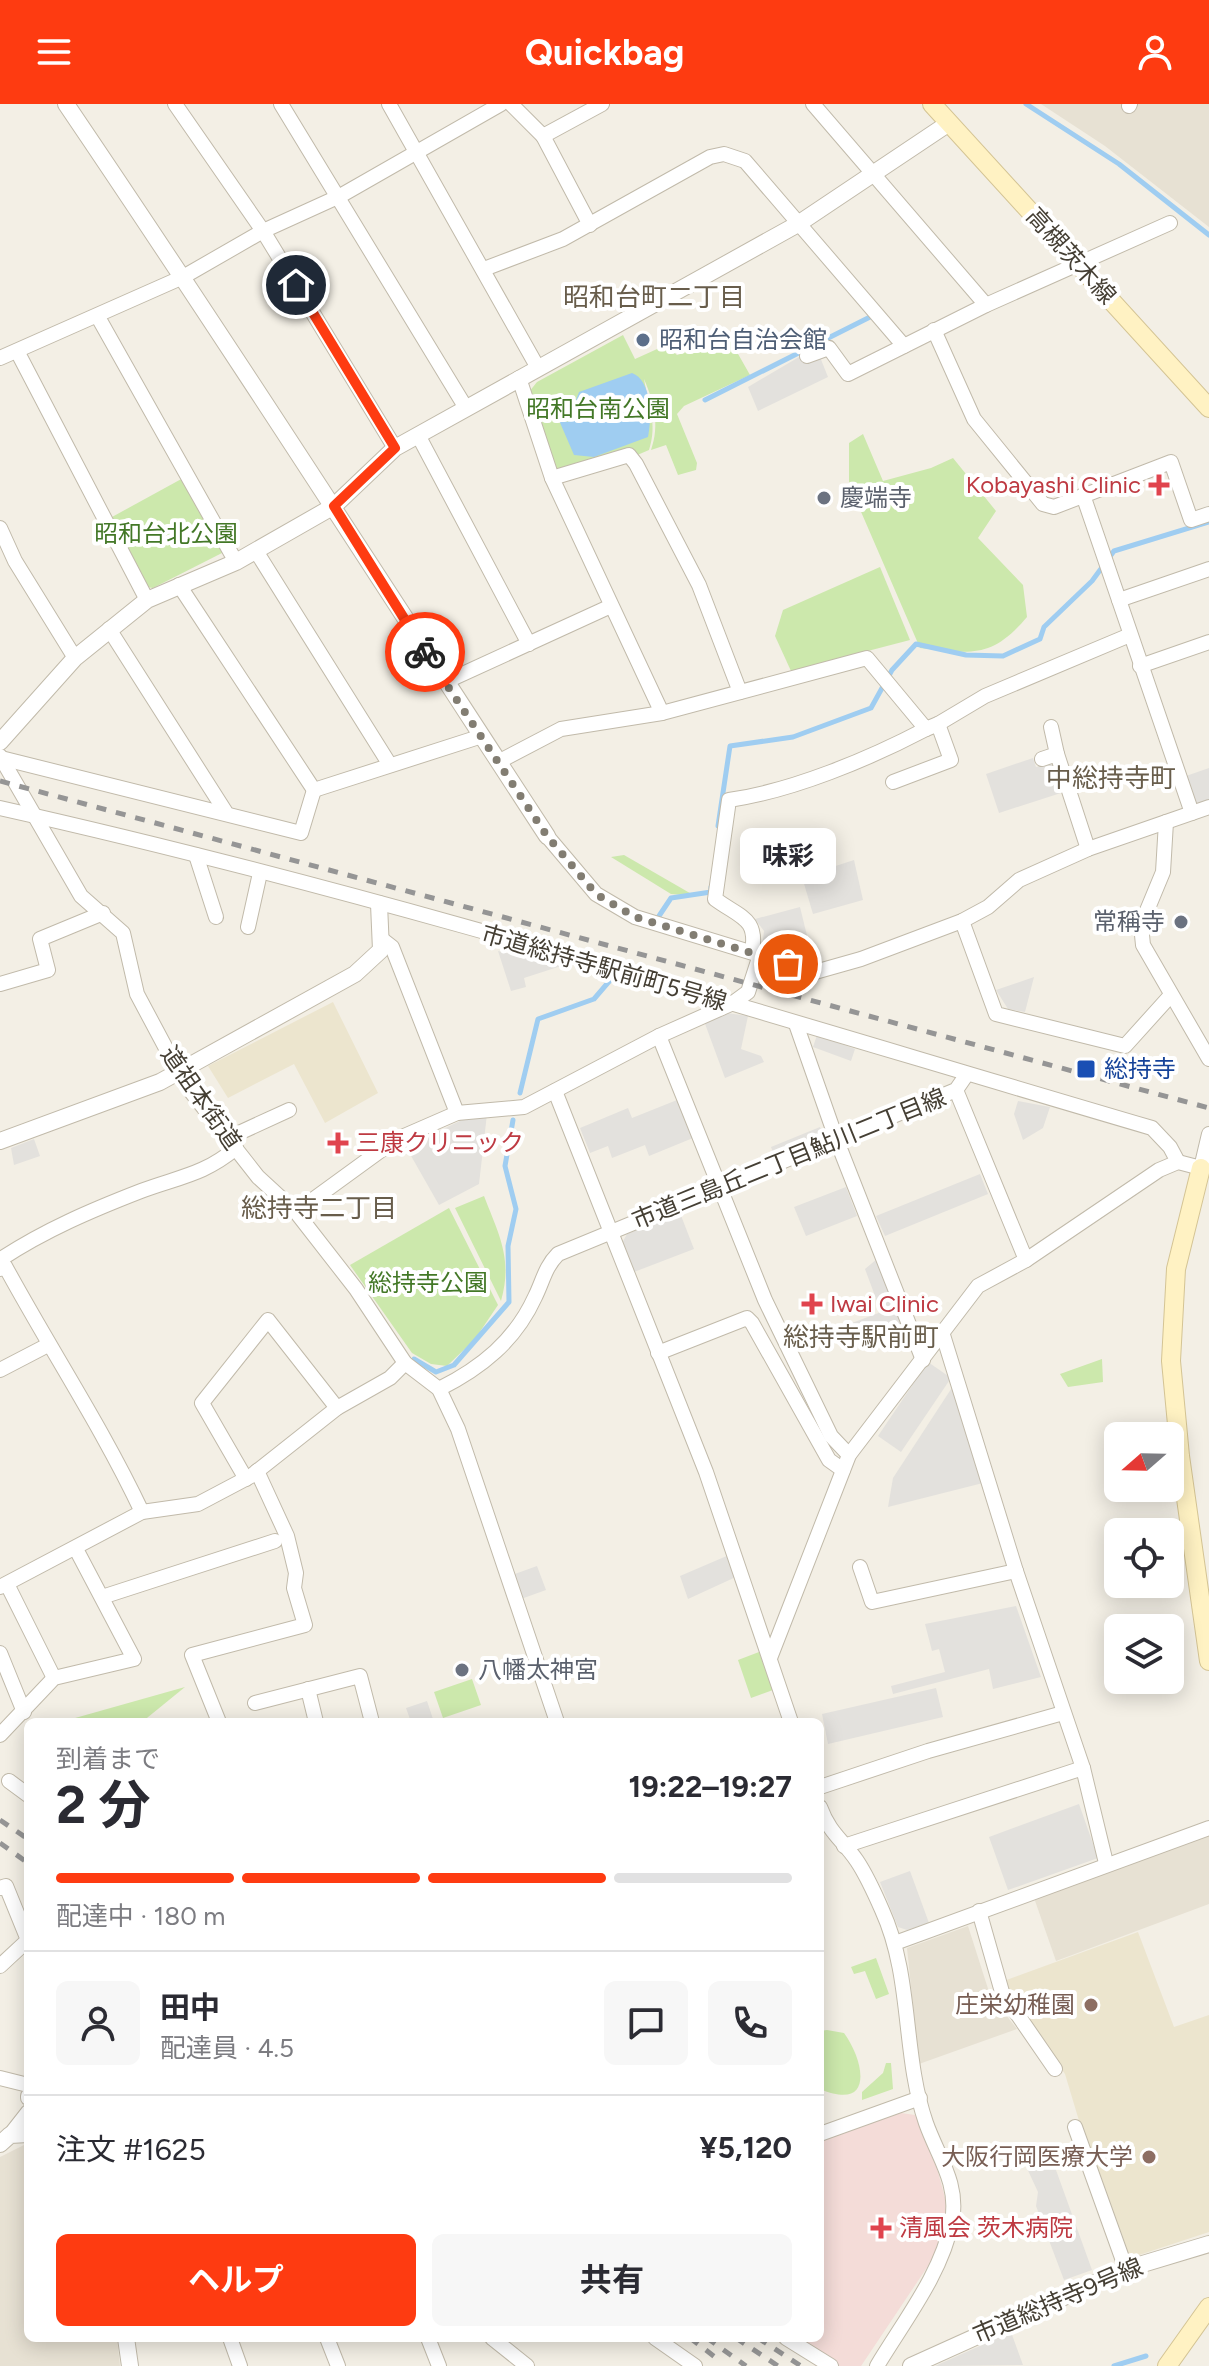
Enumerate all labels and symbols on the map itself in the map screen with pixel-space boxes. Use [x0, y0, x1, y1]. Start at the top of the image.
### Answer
street label: 高槻茨木線 [1020, 201, 1122, 310]
pin [262, 251, 330, 319]
district label: 昭和台町二丁目 [563, 281, 745, 313]
place label: 昭和台自治会館 [659, 325, 827, 354]
marker: 昭和台自治会館 [634, 331, 652, 349]
park label: 昭和台南公園 [526, 394, 670, 423]
place label: Kobayashi Clinic [966, 470, 1141, 499]
marker: Kobayashi Clinic [1148, 474, 1170, 496]
place label: 慶端寺 [840, 483, 912, 512]
marker: 慶端寺 [815, 489, 833, 507]
park label: 昭和台北公園 [94, 519, 238, 548]
courier [385, 612, 465, 692]
district label: 中総持寺町 [1046, 762, 1176, 794]
callout: 味彩 [740, 828, 836, 884]
place label: 常稱寺 [1093, 907, 1165, 936]
marker: 常稱寺 [1172, 913, 1190, 931]
street label: 市道総持寺駅前町5号線 [478, 919, 730, 1016]
pin [754, 930, 822, 998]
street label: 道祖本街道 [155, 1040, 248, 1155]
place label: 総持寺 [1104, 1054, 1176, 1083]
marker: 総持寺 [1075, 1058, 1097, 1080]
street label: 市道三島丘二丁目鮎川二丁目線 [628, 1082, 950, 1235]
place label: 三康クリニック [356, 1128, 524, 1157]
marker: 三康クリニック [327, 1132, 349, 1154]
district label: 総持寺二丁目 [241, 1192, 397, 1224]
park label: 総持寺公園 [368, 1268, 488, 1297]
place label: Iwai Clinic [830, 1289, 939, 1318]
marker: Iwai Clinic [801, 1293, 823, 1315]
district label: 総持寺駅前町 [783, 1321, 939, 1353]
north arrow [1104, 1422, 1184, 1502]
place label: 八幡太神宮 [478, 1655, 598, 1684]
marker: 八幡太神宮 [453, 1661, 471, 1679]
place label: 庄栄幼稚園 [955, 1990, 1075, 2019]
marker: 庄栄幼稚園 [1082, 1996, 1100, 2014]
place label: 大阪行岡医療大学 [941, 2142, 1133, 2171]
marker: 大阪行岡医療大学 [1140, 2148, 1158, 2166]
place label: 清風会 茨木病院 [899, 2213, 1073, 2242]
marker: 清風会 茨木病院 [870, 2217, 892, 2239]
street label: 市道総持寺9号線 [969, 2252, 1147, 2349]

